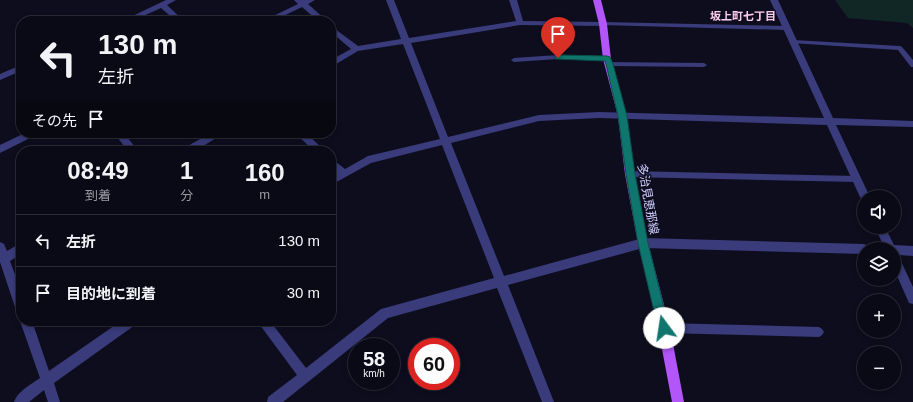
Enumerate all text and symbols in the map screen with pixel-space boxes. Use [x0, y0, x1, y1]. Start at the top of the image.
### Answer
district label: 坂上町七丁目 [710, 10, 776, 22]
pin [541, 17, 575, 58]
icon: arrive [547, 23, 569, 45]
text: 130 m [98, 29, 177, 60]
icon: left [32, 32, 84, 84]
text: 左折 [98, 67, 134, 87]
icon: arrive [85, 108, 107, 130]
text: その先 [32, 112, 77, 129]
text: 08:49 [67, 157, 129, 184]
text: 1 [180, 157, 193, 184]
text: 160 [245, 159, 285, 186]
street label: 多治見恵那線 [635, 162, 661, 236]
text: m [259, 187, 270, 202]
text: 到着 [85, 188, 111, 203]
text: 分 [180, 188, 193, 203]
map controls [857, 190, 901, 390]
button: sound [857, 190, 901, 234]
icon: left [32, 230, 54, 252]
text: 130 m [278, 232, 320, 249]
text: 左折 [66, 233, 96, 250]
button: layers [857, 242, 901, 286]
icon: arrive [32, 282, 54, 304]
text: 30 m [287, 284, 320, 301]
text: 目的地に到着 [66, 285, 156, 302]
button: + [857, 294, 901, 338]
position arrow [643, 307, 685, 349]
speed limit sign: 60 [408, 338, 460, 390]
button: − [857, 346, 901, 390]
text: 58 [363, 348, 385, 370]
text: km/h [363, 368, 385, 379]

